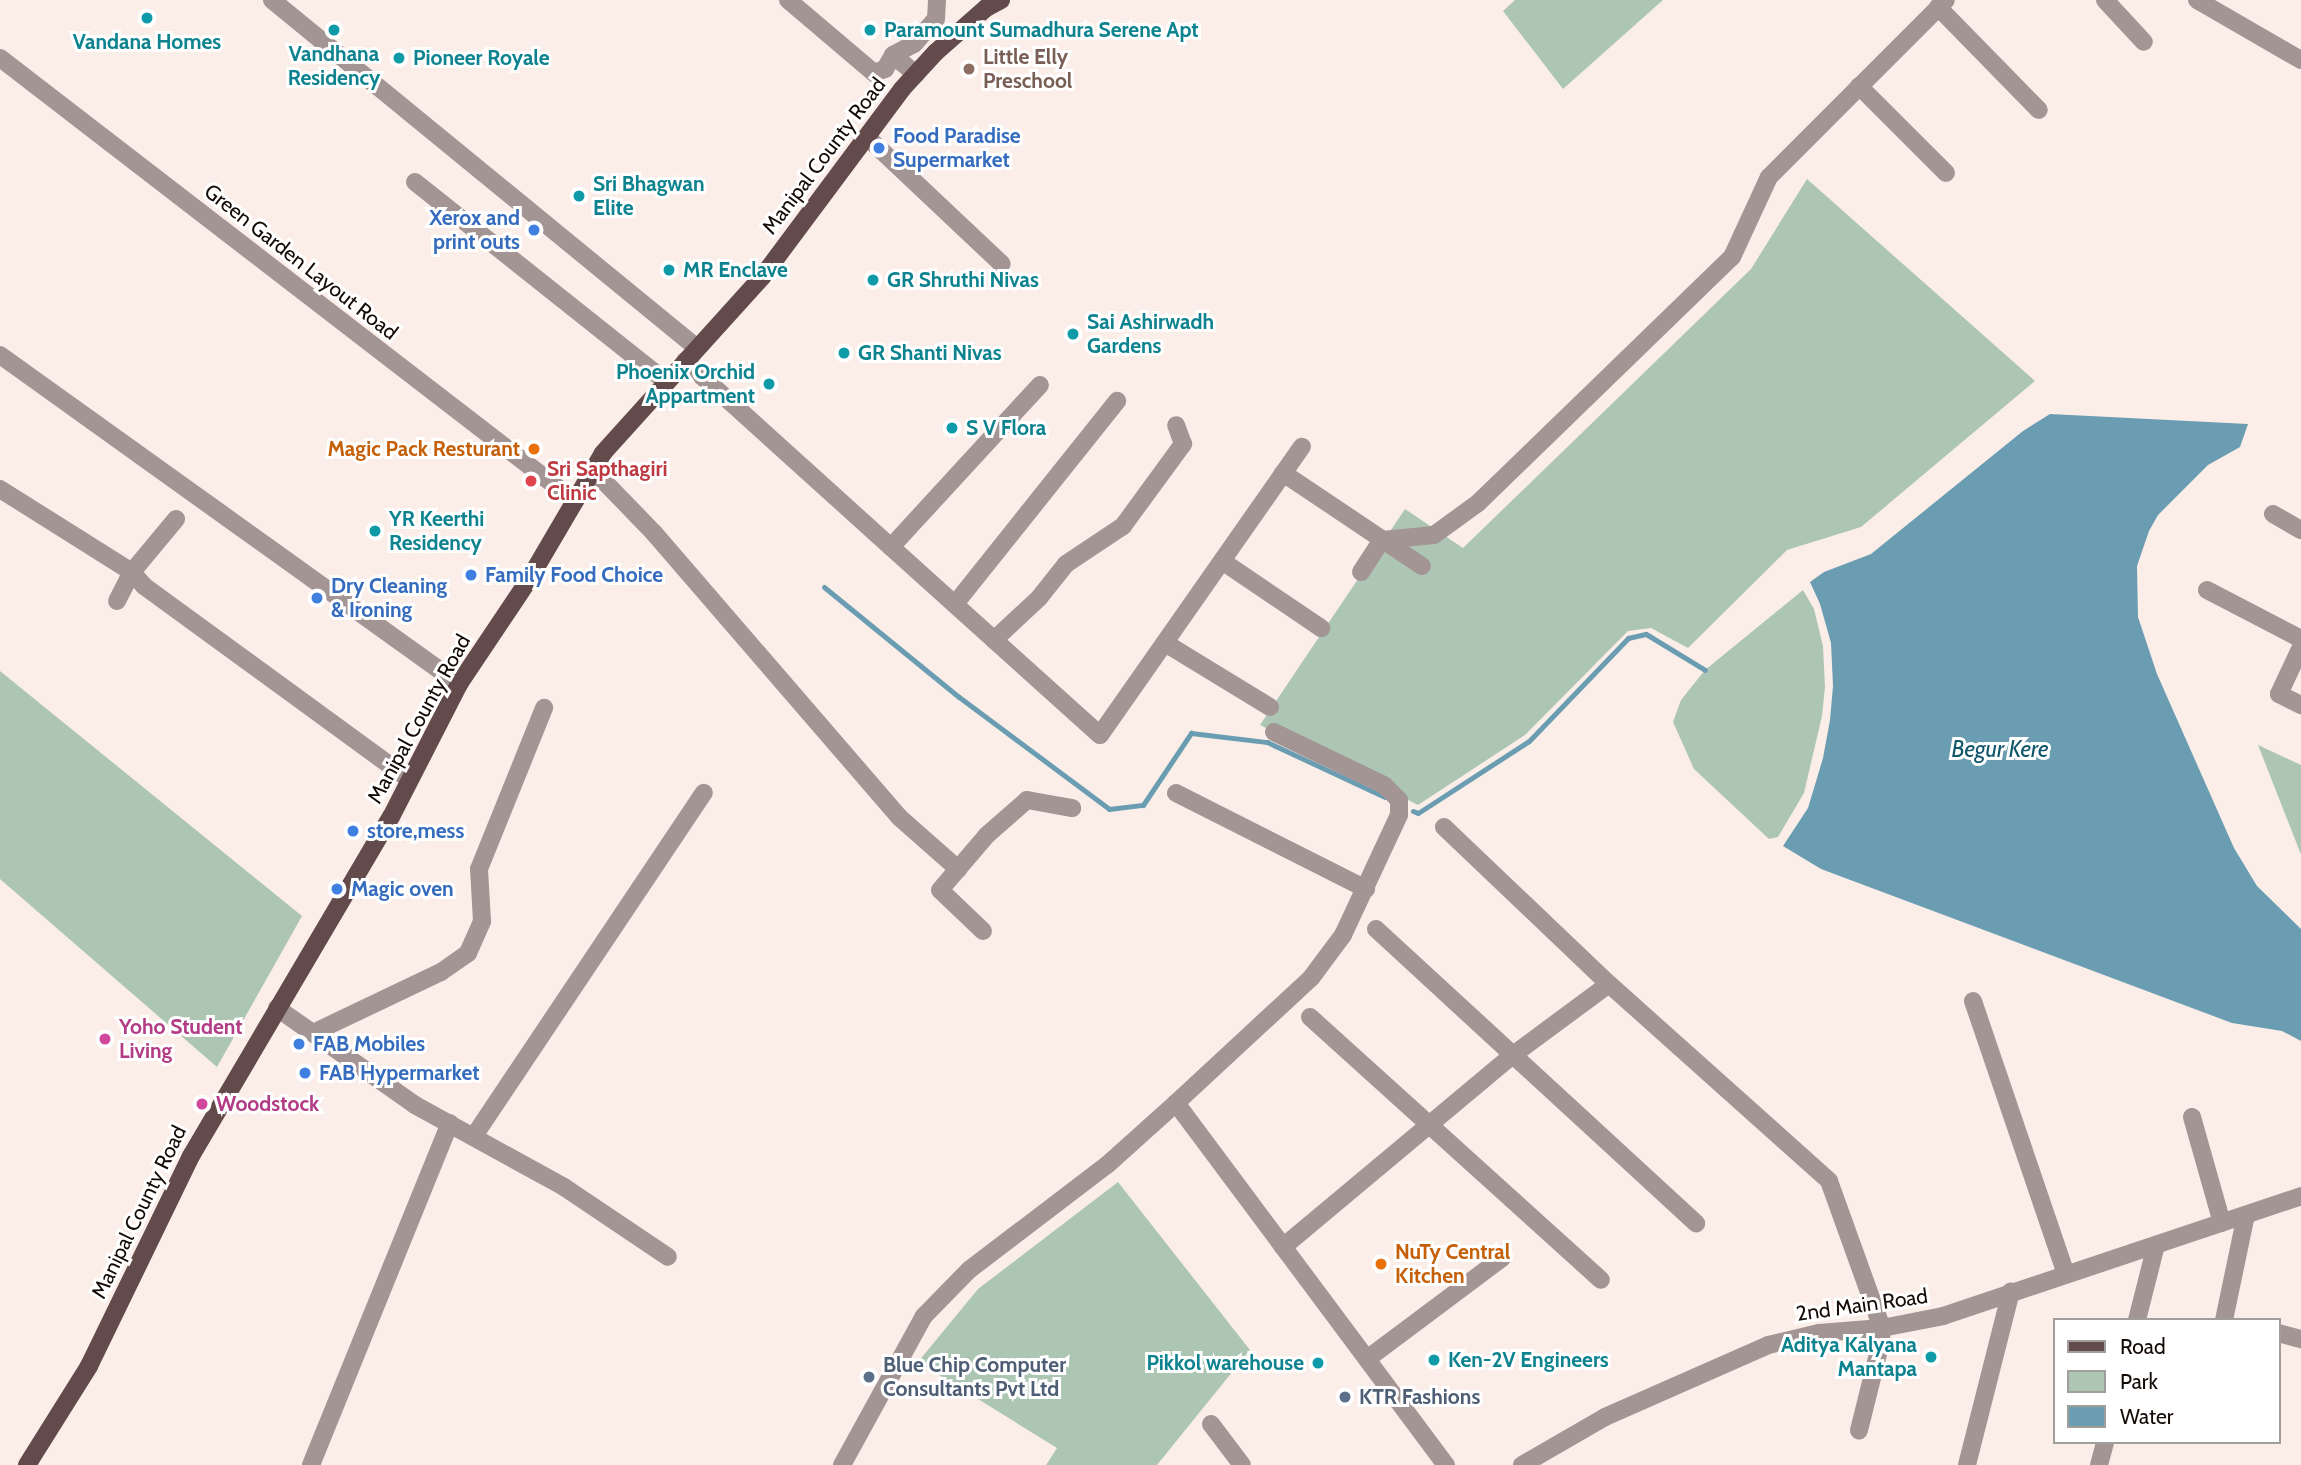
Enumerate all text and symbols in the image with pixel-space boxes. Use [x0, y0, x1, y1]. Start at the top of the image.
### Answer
marker: Vandana Homes [139, 10, 155, 26]
place label: Paramount Sumadhura Serene Apt [884, 17, 1199, 43]
marker: Vandhana Residency [326, 22, 342, 38]
marker: Paramount Sumadhura Serene Apt [862, 22, 878, 38]
place label: Vandana Homes [73, 29, 221, 55]
place label: Vandhana Residency [288, 41, 380, 91]
place label: Little Elly Preschool [983, 44, 1072, 94]
place label: Pioneer Royale [413, 45, 550, 71]
marker: Pioneer Royale [391, 50, 407, 66]
marker: Little Elly Preschool [961, 61, 977, 77]
street label: Manipal County Road [757, 73, 891, 239]
place label: Food Paradise Supermarket [893, 123, 1021, 173]
marker: Food Paradise Supermarket [871, 140, 887, 156]
place label: Sri Bhagwan Elite [593, 171, 705, 221]
street label: Green Garden Layout Road [199, 179, 403, 345]
marker: Sri Bhagwan Elite [571, 188, 587, 204]
place label: Xerox and print outs [429, 205, 520, 255]
marker: Xerox and print outs [526, 222, 542, 238]
place label: MR Enclave [683, 257, 788, 283]
marker: MR Enclave [661, 262, 677, 278]
place label: GR Shruthi Nivas [887, 267, 1039, 293]
marker: GR Shruthi Nivas [865, 272, 881, 288]
place label: Sai Ashirwadh Gardens [1087, 309, 1214, 359]
marker: Sai Ashirwadh Gardens [1065, 326, 1081, 342]
place label: GR Shanti Nivas [858, 340, 1002, 366]
marker: GR Shanti Nivas [836, 345, 852, 361]
place label: Phoenix Orchid Appartment [616, 359, 755, 409]
marker: Phoenix Orchid Appartment [761, 376, 777, 392]
place label: S V Flora [966, 415, 1046, 441]
marker: S V Flora [944, 420, 960, 436]
place label: Magic Pack Resturant [327, 436, 520, 462]
marker: Magic Pack Resturant [526, 441, 542, 457]
place label: Sri Sapthagiri Clinic [547, 456, 668, 506]
marker: Sri Sapthagiri Clinic [521, 471, 541, 491]
place label: YR Keerthi Residency [389, 506, 484, 556]
marker: YR Keerthi Residency [367, 523, 383, 539]
place label: Family Food Choice [485, 562, 663, 588]
marker: Family Food Choice [463, 567, 479, 583]
place label: Dry Cleaning & Ironing [331, 573, 447, 623]
marker: Dry Cleaning & Ironing [309, 590, 325, 606]
street label: Manipal County Road [362, 630, 476, 808]
water label: Begur Kere [1952, 735, 2048, 763]
place label: store,mess [367, 818, 464, 844]
marker: store,mess [345, 823, 361, 839]
place label: Magic oven [351, 876, 454, 902]
marker: Magic oven [329, 881, 345, 897]
place label: Yoho Student Living [119, 1014, 242, 1064]
marker: Yoho Student Living [97, 1031, 113, 1047]
place label: FAB Mobiles [313, 1031, 425, 1057]
marker: FAB Mobiles [291, 1036, 307, 1052]
place label: FAB Hypermarket [319, 1060, 480, 1086]
marker: FAB Hypermarket [297, 1065, 313, 1081]
place label: Woodstock [216, 1091, 319, 1117]
marker: Woodstock [194, 1096, 210, 1112]
street label: Manipal County Road [86, 1121, 192, 1303]
place label: NuTy Central Kitchen [1395, 1239, 1510, 1289]
marker: NuTy Central Kitchen [1373, 1256, 1389, 1272]
street label: 2nd Main Road [1795, 1283, 1929, 1327]
legend [2052, 1318, 2280, 1444]
place label: Aditya Kalyana Mantapa [1781, 1332, 1917, 1382]
text: Road [2120, 1334, 2166, 1359]
place label: Ken-2V Engineers [1448, 1347, 1609, 1373]
marker: Aditya Kalyana Mantapa [1923, 1349, 1939, 1365]
place label: Pikkol warehouse [1146, 1350, 1304, 1376]
place label: Blue Chip Computer Consultants Pvt Ltd [883, 1352, 1066, 1402]
marker: Ken-2V Engineers [1426, 1352, 1442, 1368]
marker: Pikkol warehouse [1310, 1355, 1326, 1371]
marker: Blue Chip Computer Consultants Pvt Ltd [861, 1369, 877, 1385]
text: Park [2120, 1369, 2158, 1394]
place label: KTR Fashions [1359, 1384, 1480, 1410]
marker: KTR Fashions [1337, 1389, 1353, 1405]
text: Water [2120, 1404, 2173, 1429]

